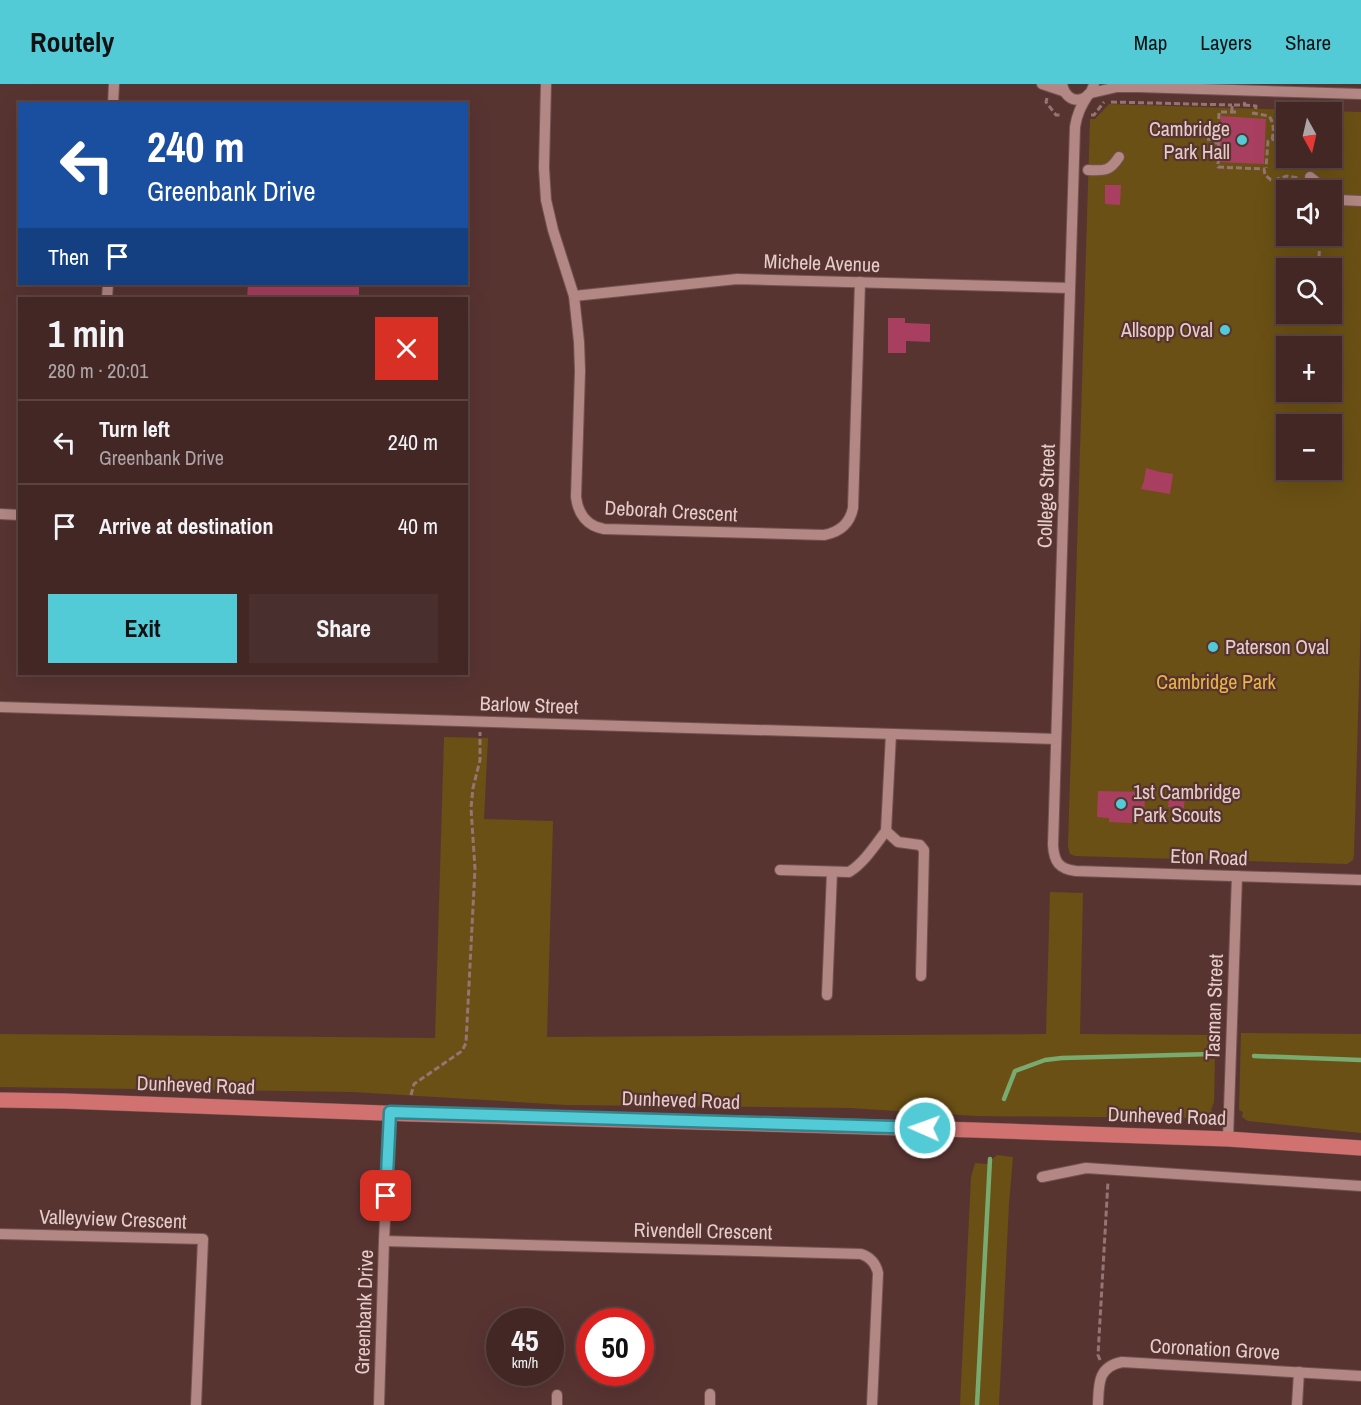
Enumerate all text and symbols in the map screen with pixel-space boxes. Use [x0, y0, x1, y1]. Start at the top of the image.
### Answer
text: Routely [30, 23, 114, 61]
text: Map [1134, 28, 1167, 57]
text: Layers [1200, 28, 1252, 57]
text: Share [1285, 28, 1331, 57]
north arrow [1276, 102, 1342, 168]
map controls [1276, 102, 1342, 480]
place label: Cambridge Park Hall [1149, 115, 1230, 165]
text: 240 m [147, 119, 245, 175]
icon: left [48, 126, 126, 204]
marker: Cambridge Park Hall [1235, 133, 1249, 147]
text: Greenbank Drive [147, 173, 316, 209]
button: sound [1276, 180, 1342, 246]
icon: arrive [101, 240, 134, 273]
text: Then [48, 242, 89, 272]
street label: Michele Avenue [763, 247, 881, 278]
button: search [1276, 258, 1342, 324]
text: 1 min [48, 310, 125, 358]
place label: Allsopp Oval [1120, 316, 1213, 343]
button: close [375, 317, 438, 380]
marker: Allsopp Oval [1218, 323, 1232, 337]
button: + [1276, 336, 1342, 402]
text: 280 m · 20:01 [48, 357, 148, 384]
text: Turn left [99, 414, 170, 444]
button: − [1276, 414, 1342, 480]
icon: left [48, 426, 81, 459]
text: 240 m [388, 427, 438, 457]
street label: College Street [1030, 443, 1061, 548]
text: Greenbank Drive [99, 444, 224, 471]
street label: Deborah Crescent [604, 494, 739, 527]
icon: arrive [48, 510, 81, 543]
text: Arrive at destination [99, 511, 273, 541]
text: 40 m [398, 511, 438, 541]
button: Exit [48, 594, 237, 663]
button: Share [249, 594, 438, 663]
place label: Paterson Oval [1225, 633, 1329, 660]
marker: Paterson Oval [1206, 640, 1220, 654]
park label: Cambridge Park [1156, 668, 1276, 695]
street label: Barlow Street [479, 689, 579, 720]
place label: 1st Cambridge Park Scouts [1133, 778, 1241, 828]
marker: 1st Cambridge Park Scouts [1114, 797, 1128, 811]
street label: Eton Road [1170, 842, 1248, 871]
street label: Tasman Street [1198, 953, 1229, 1060]
street label: Dunheved Road [136, 1069, 256, 1100]
street label: Dunheved Road [621, 1084, 741, 1115]
position arrow [893, 1096, 957, 1160]
street label: Dunheved Road [1107, 1100, 1227, 1131]
pin [360, 1170, 411, 1221]
icon: arrive [369, 1179, 402, 1212]
street label: Valleyview Crescent [39, 1202, 188, 1235]
street label: Rivendell Crescent [634, 1216, 773, 1245]
street label: Greenbank Drive [348, 1249, 379, 1375]
speed limit sign: 50 [576, 1308, 654, 1386]
text: 45 [511, 1320, 539, 1360]
street label: Coronation Grove [1149, 1332, 1281, 1365]
text: km/h [512, 1352, 538, 1373]

